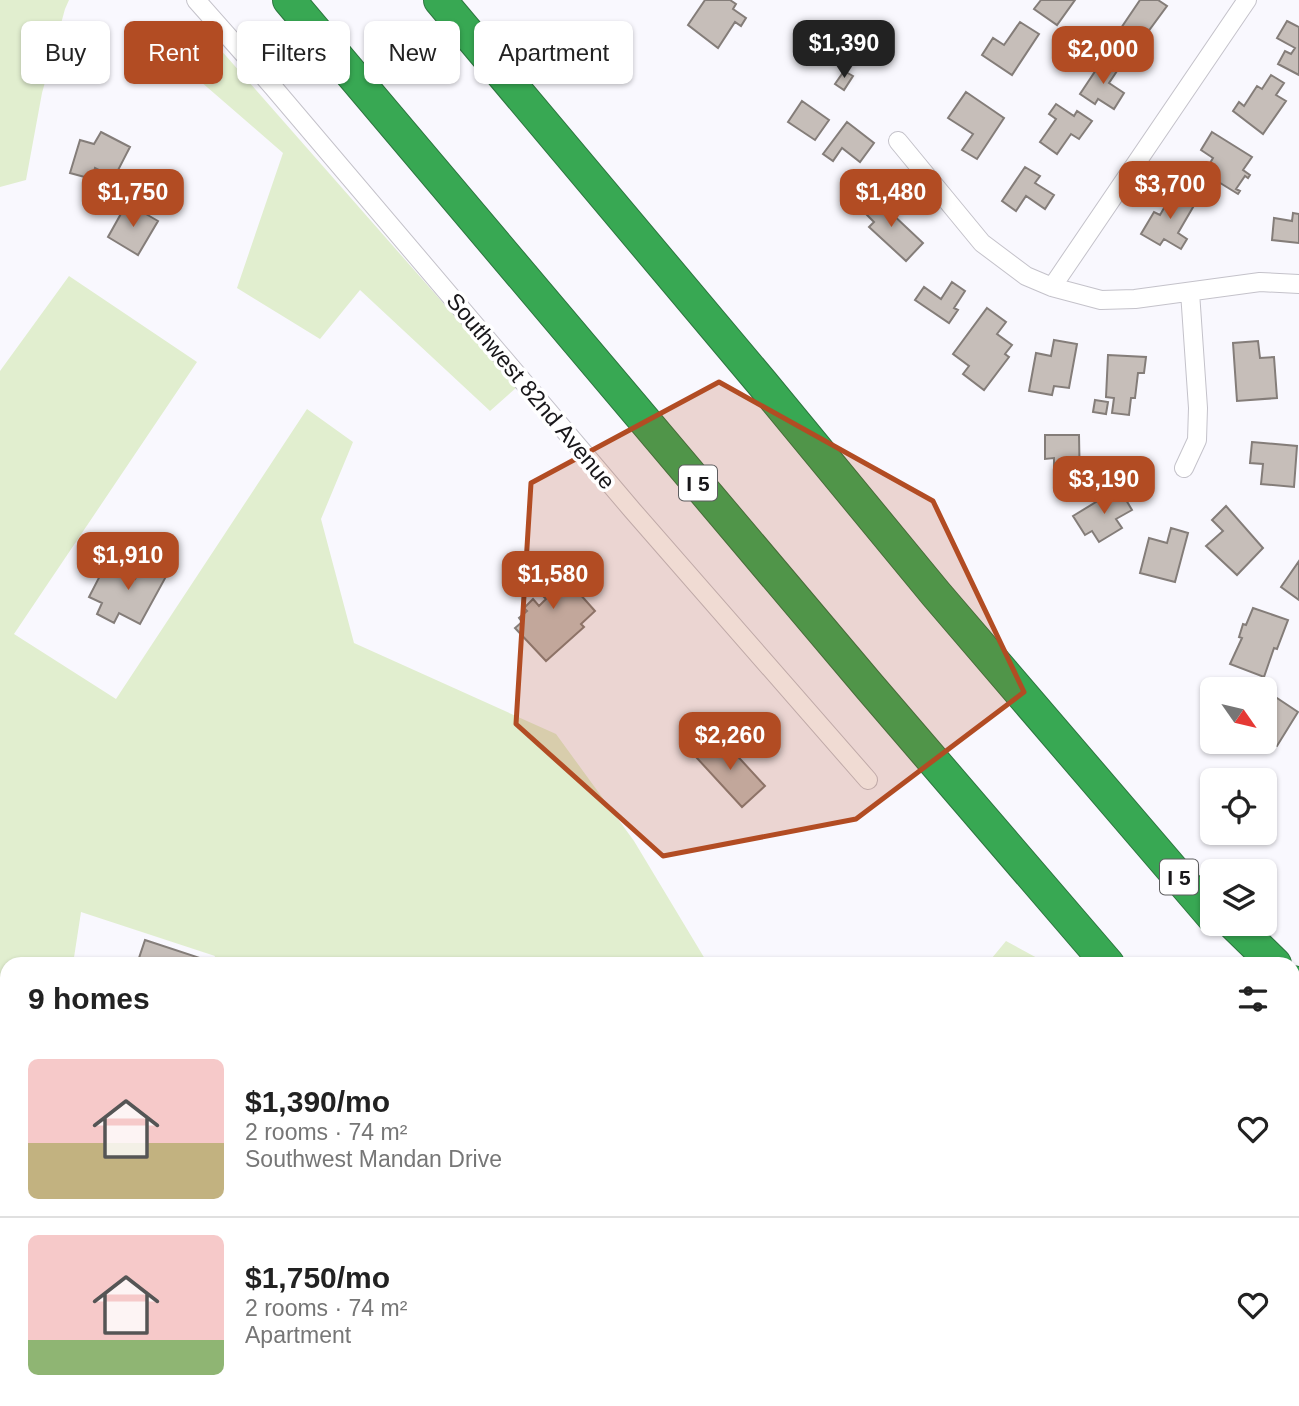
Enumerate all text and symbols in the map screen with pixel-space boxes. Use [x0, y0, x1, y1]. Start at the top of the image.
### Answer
pin: $1,390 [787, 20, 901, 80]
chip: Buy [21, 21, 110, 84]
chip: Rent [124, 21, 223, 84]
chip: Filters [237, 21, 350, 84]
chip: New [364, 21, 460, 84]
chip: Apartment [474, 21, 633, 84]
pin: $2,000 [1046, 27, 1160, 86]
text: $1,390 [809, 30, 879, 56]
text: $2,000 [1068, 36, 1138, 62]
pin: $3,700 [1113, 162, 1227, 221]
pin: $1,750 [76, 170, 190, 229]
pin: $1,480 [834, 170, 948, 229]
text: $3,700 [1135, 171, 1205, 197]
text: $1,750 [98, 179, 168, 205]
text: $1,480 [856, 179, 926, 205]
street label: Southwest 82nd Avenue [441, 288, 621, 494]
pin: $3,190 [1047, 456, 1161, 516]
road number: I 5 [679, 466, 717, 500]
text: $3,190 [1069, 466, 1139, 492]
pin: $1,910 [71, 532, 185, 592]
text: $1,910 [93, 542, 163, 568]
pin: $1,580 [496, 552, 610, 611]
text: $1,580 [518, 561, 588, 587]
north arrow [1200, 677, 1278, 754]
map controls [1200, 677, 1277, 936]
pin: $2,260 [673, 712, 787, 772]
text: $2,260 [695, 722, 765, 748]
button: locate [1200, 768, 1277, 845]
button: layers [1200, 859, 1277, 936]
road number: I 5 [1160, 860, 1198, 894]
icon: filters [1234, 980, 1272, 1018]
text: 9 homes [28, 982, 150, 1015]
text: $1,390/mo [245, 1085, 390, 1118]
icon: home [84, 1087, 168, 1171]
icon: heart [1234, 1110, 1272, 1148]
text: 2 rooms · 74 m² [245, 1119, 407, 1145]
text: Southwest Mandan Drive [245, 1146, 502, 1172]
text: $1,750/mo [245, 1261, 390, 1294]
icon: home [84, 1263, 168, 1347]
icon: heart [1234, 1286, 1272, 1324]
text: 2 rooms · 74 m² [245, 1295, 407, 1321]
text: Apartment [245, 1322, 351, 1348]

